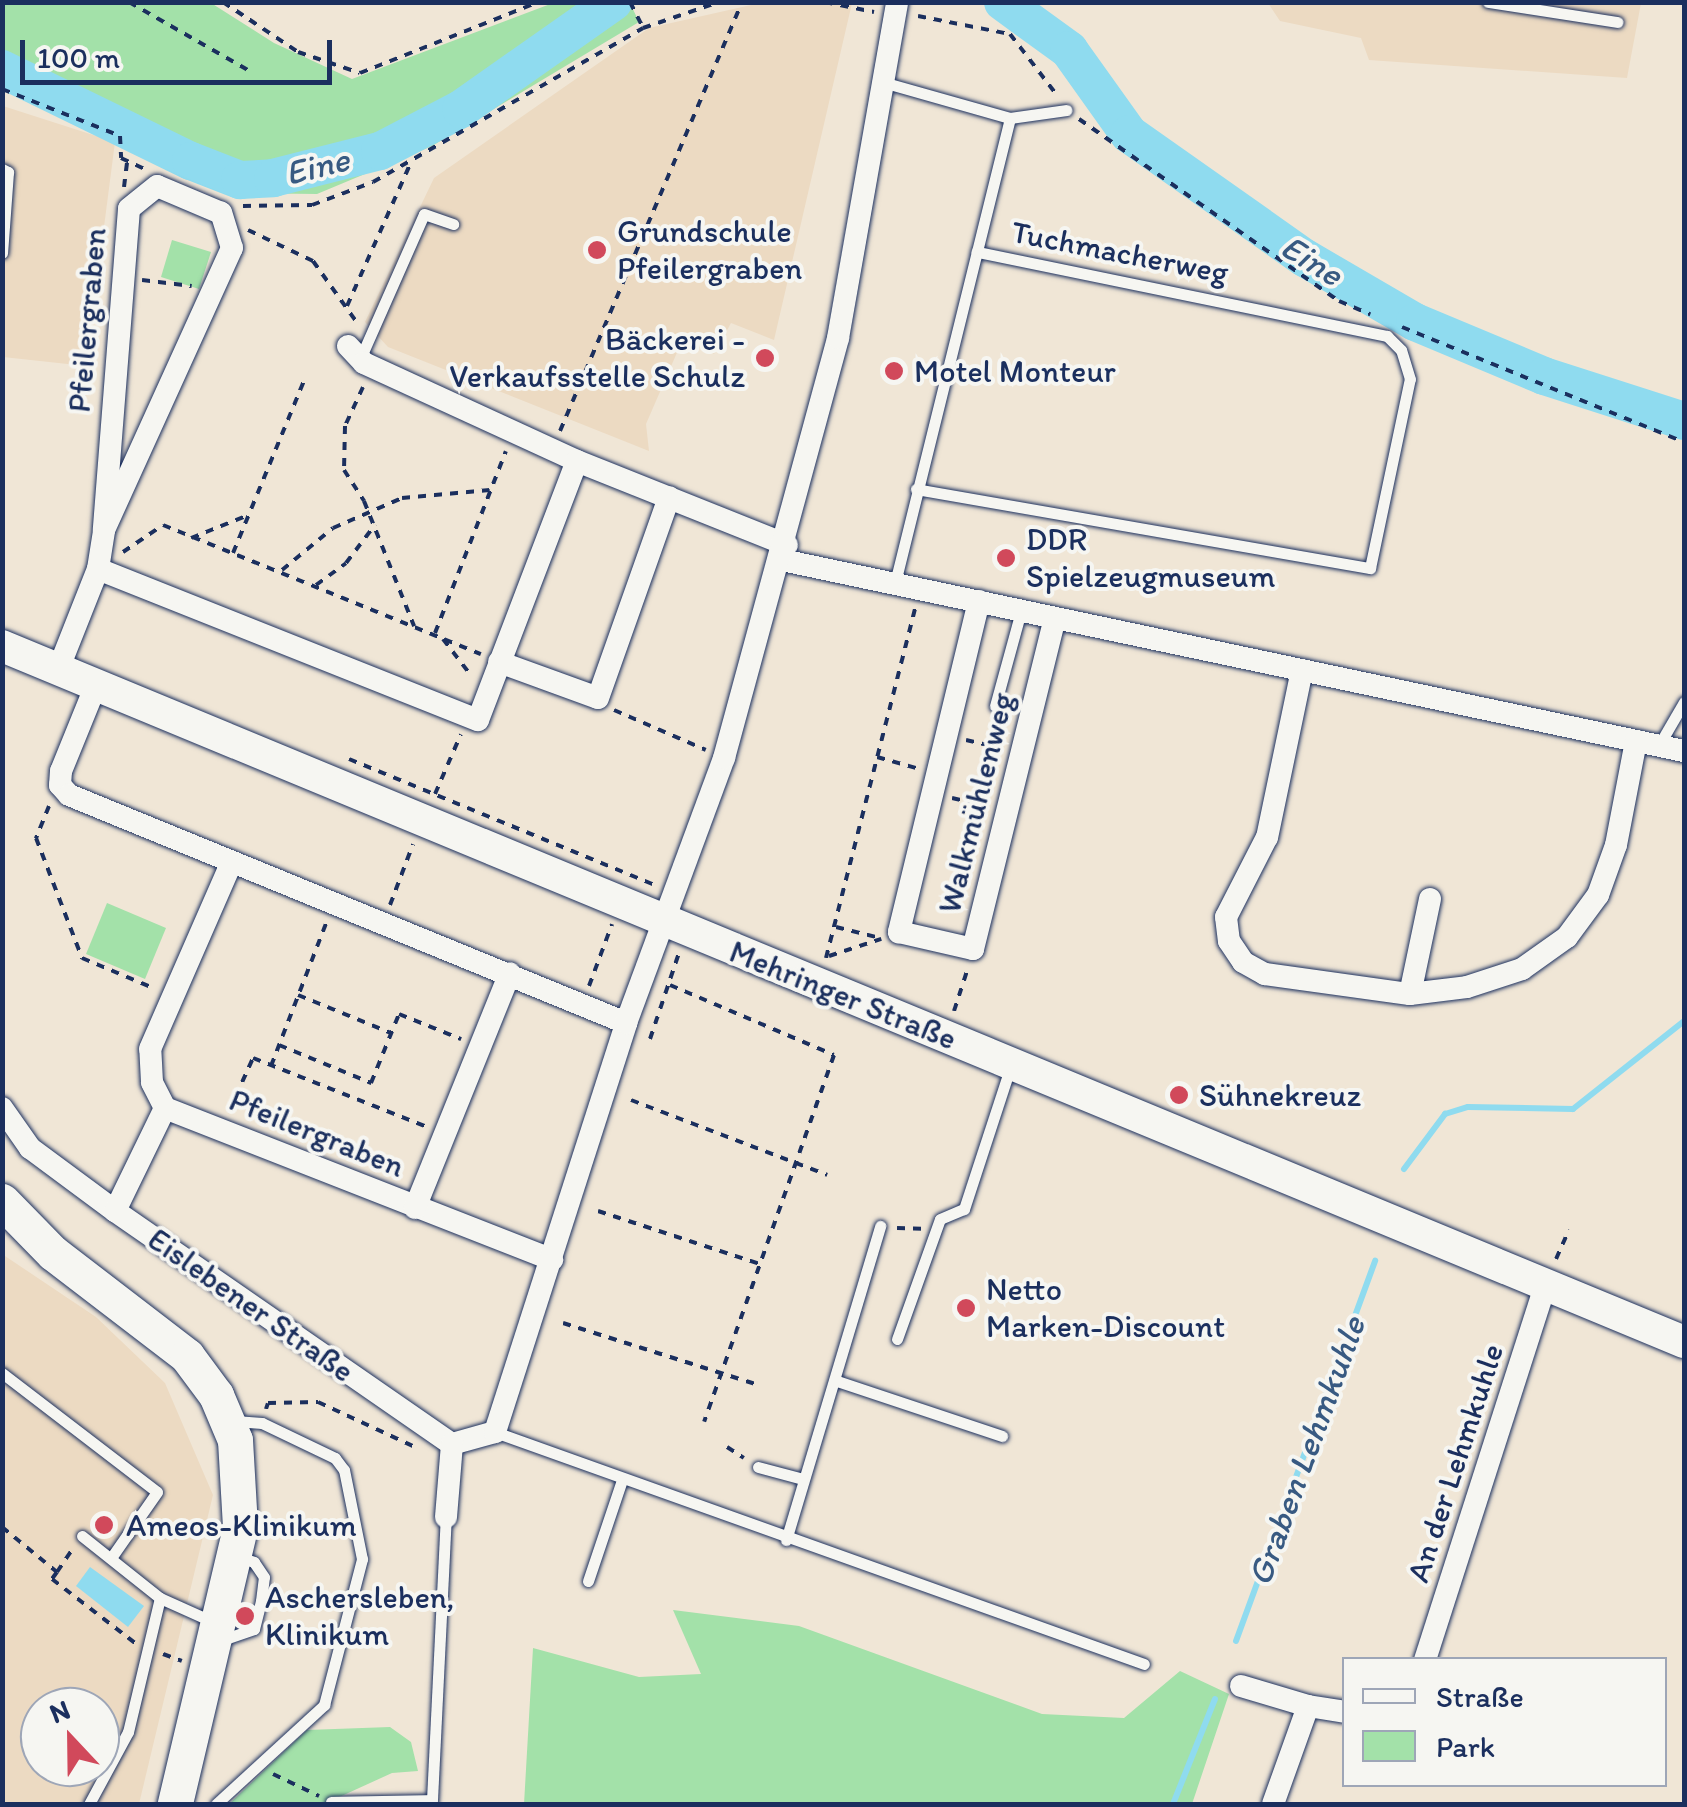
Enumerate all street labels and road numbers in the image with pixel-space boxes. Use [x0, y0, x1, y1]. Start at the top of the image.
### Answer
street label: Tuchmacherweg [1008, 212, 1232, 292]
street label: Pfeilergraben [60, 226, 114, 414]
street label: Walkmühlenweg [930, 689, 1022, 917]
street label: Mehringer Straße [724, 932, 962, 1058]
street label: Pfeilergraben [224, 1080, 410, 1186]
street label: Eislebener Straße [141, 1220, 361, 1390]
street label: An der Lehmkuhle [1398, 1339, 1512, 1587]

